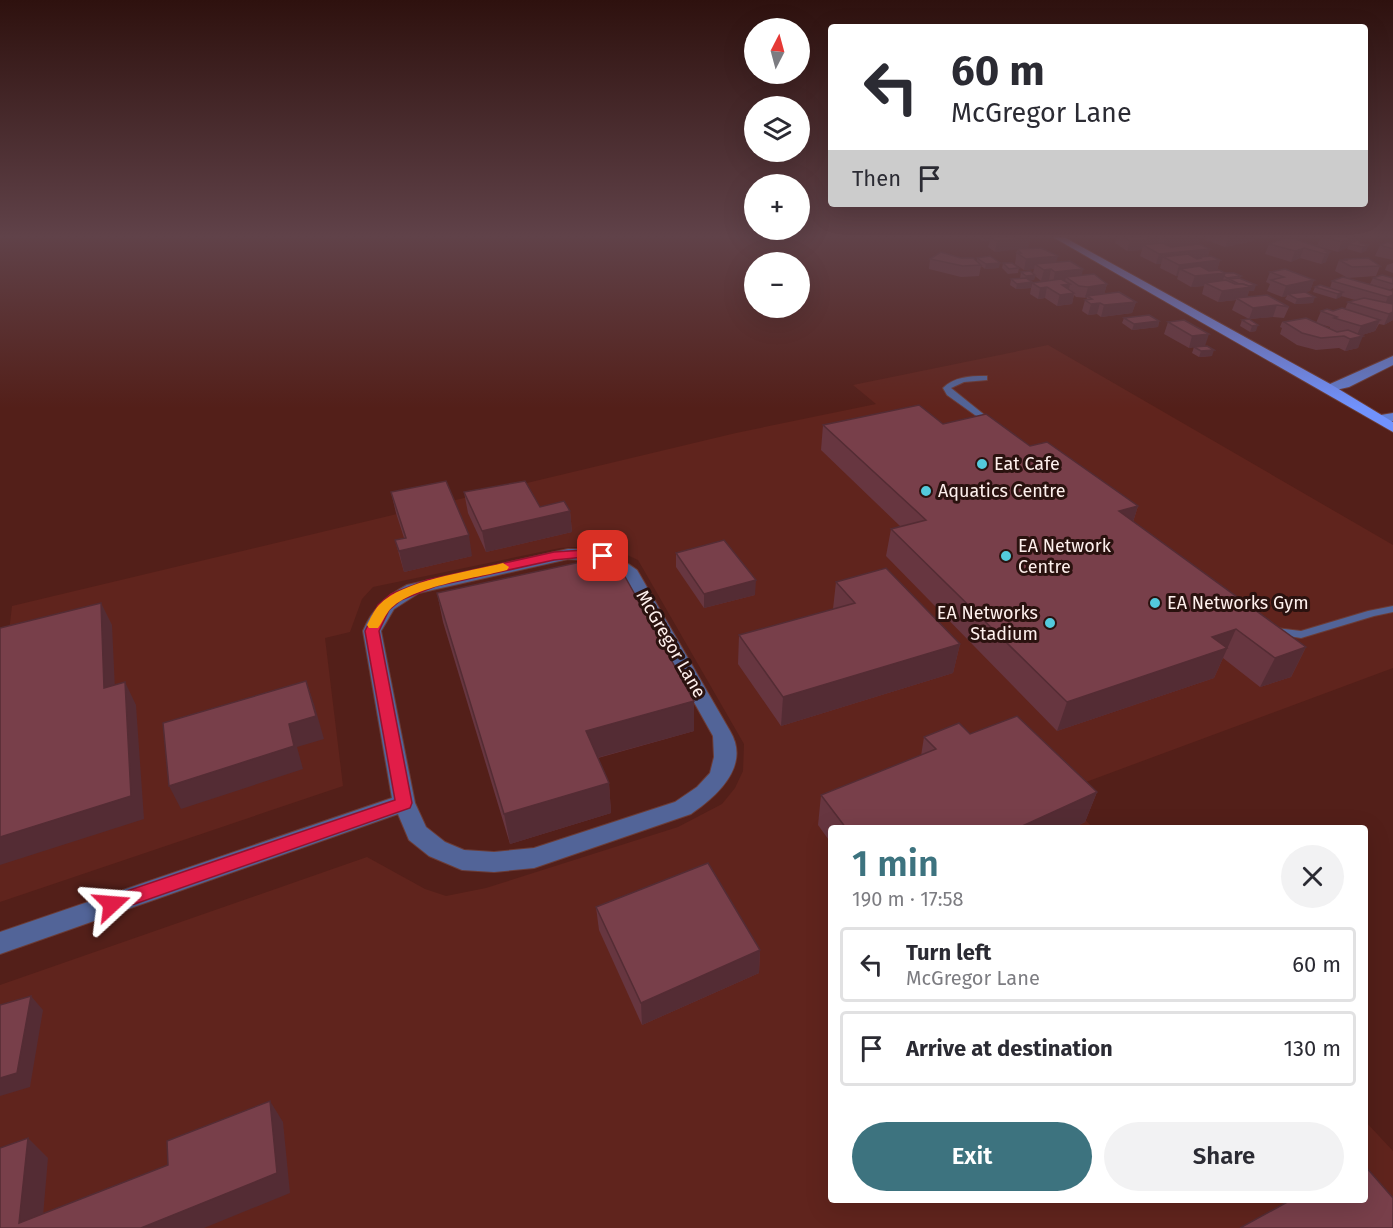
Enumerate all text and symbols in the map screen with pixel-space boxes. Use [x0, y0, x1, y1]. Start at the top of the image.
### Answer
north arrow [744, 18, 810, 84]
map controls [744, 18, 810, 318]
text: 60 m [951, 46, 1045, 96]
icon: left [852, 48, 930, 126]
button: layers [744, 96, 810, 162]
text: McGregor Lane [951, 97, 1132, 129]
icon: arrive [913, 162, 946, 195]
text: Then [852, 165, 901, 192]
button: + [744, 174, 810, 240]
button: − [744, 252, 810, 318]
place label: Eat Cafe [994, 453, 1060, 475]
marker: Eat Cafe [975, 457, 989, 471]
place label: Aquatics Centre [938, 480, 1066, 502]
marker: Aquatics Centre [919, 484, 933, 498]
pin [577, 530, 628, 581]
place label: EA Network Centre [1018, 535, 1112, 578]
icon: arrive [586, 539, 619, 572]
marker: EA Network Centre [999, 549, 1013, 563]
street label: McGregor Lane [631, 586, 711, 702]
place label: EA Networks Gym [1167, 592, 1309, 614]
marker: EA Networks Gym [1148, 596, 1162, 610]
place label: EA Networks Stadium [937, 602, 1038, 645]
marker: EA Networks Stadium [1043, 616, 1057, 630]
text: 1 min [852, 842, 939, 886]
button: close [1281, 845, 1344, 908]
position arrow [80, 872, 144, 936]
text: 190 m · 17:58 [852, 887, 964, 911]
text: Turn left [906, 939, 991, 966]
icon: left [855, 948, 888, 981]
text: 60 m [1292, 951, 1341, 978]
text: McGregor Lane [906, 966, 1040, 990]
icon: arrive [855, 1032, 888, 1065]
text: Arrive at destination [906, 1035, 1113, 1062]
text: 130 m [1284, 1035, 1341, 1062]
button: Exit [852, 1122, 1092, 1191]
button: Share [1104, 1122, 1344, 1191]

